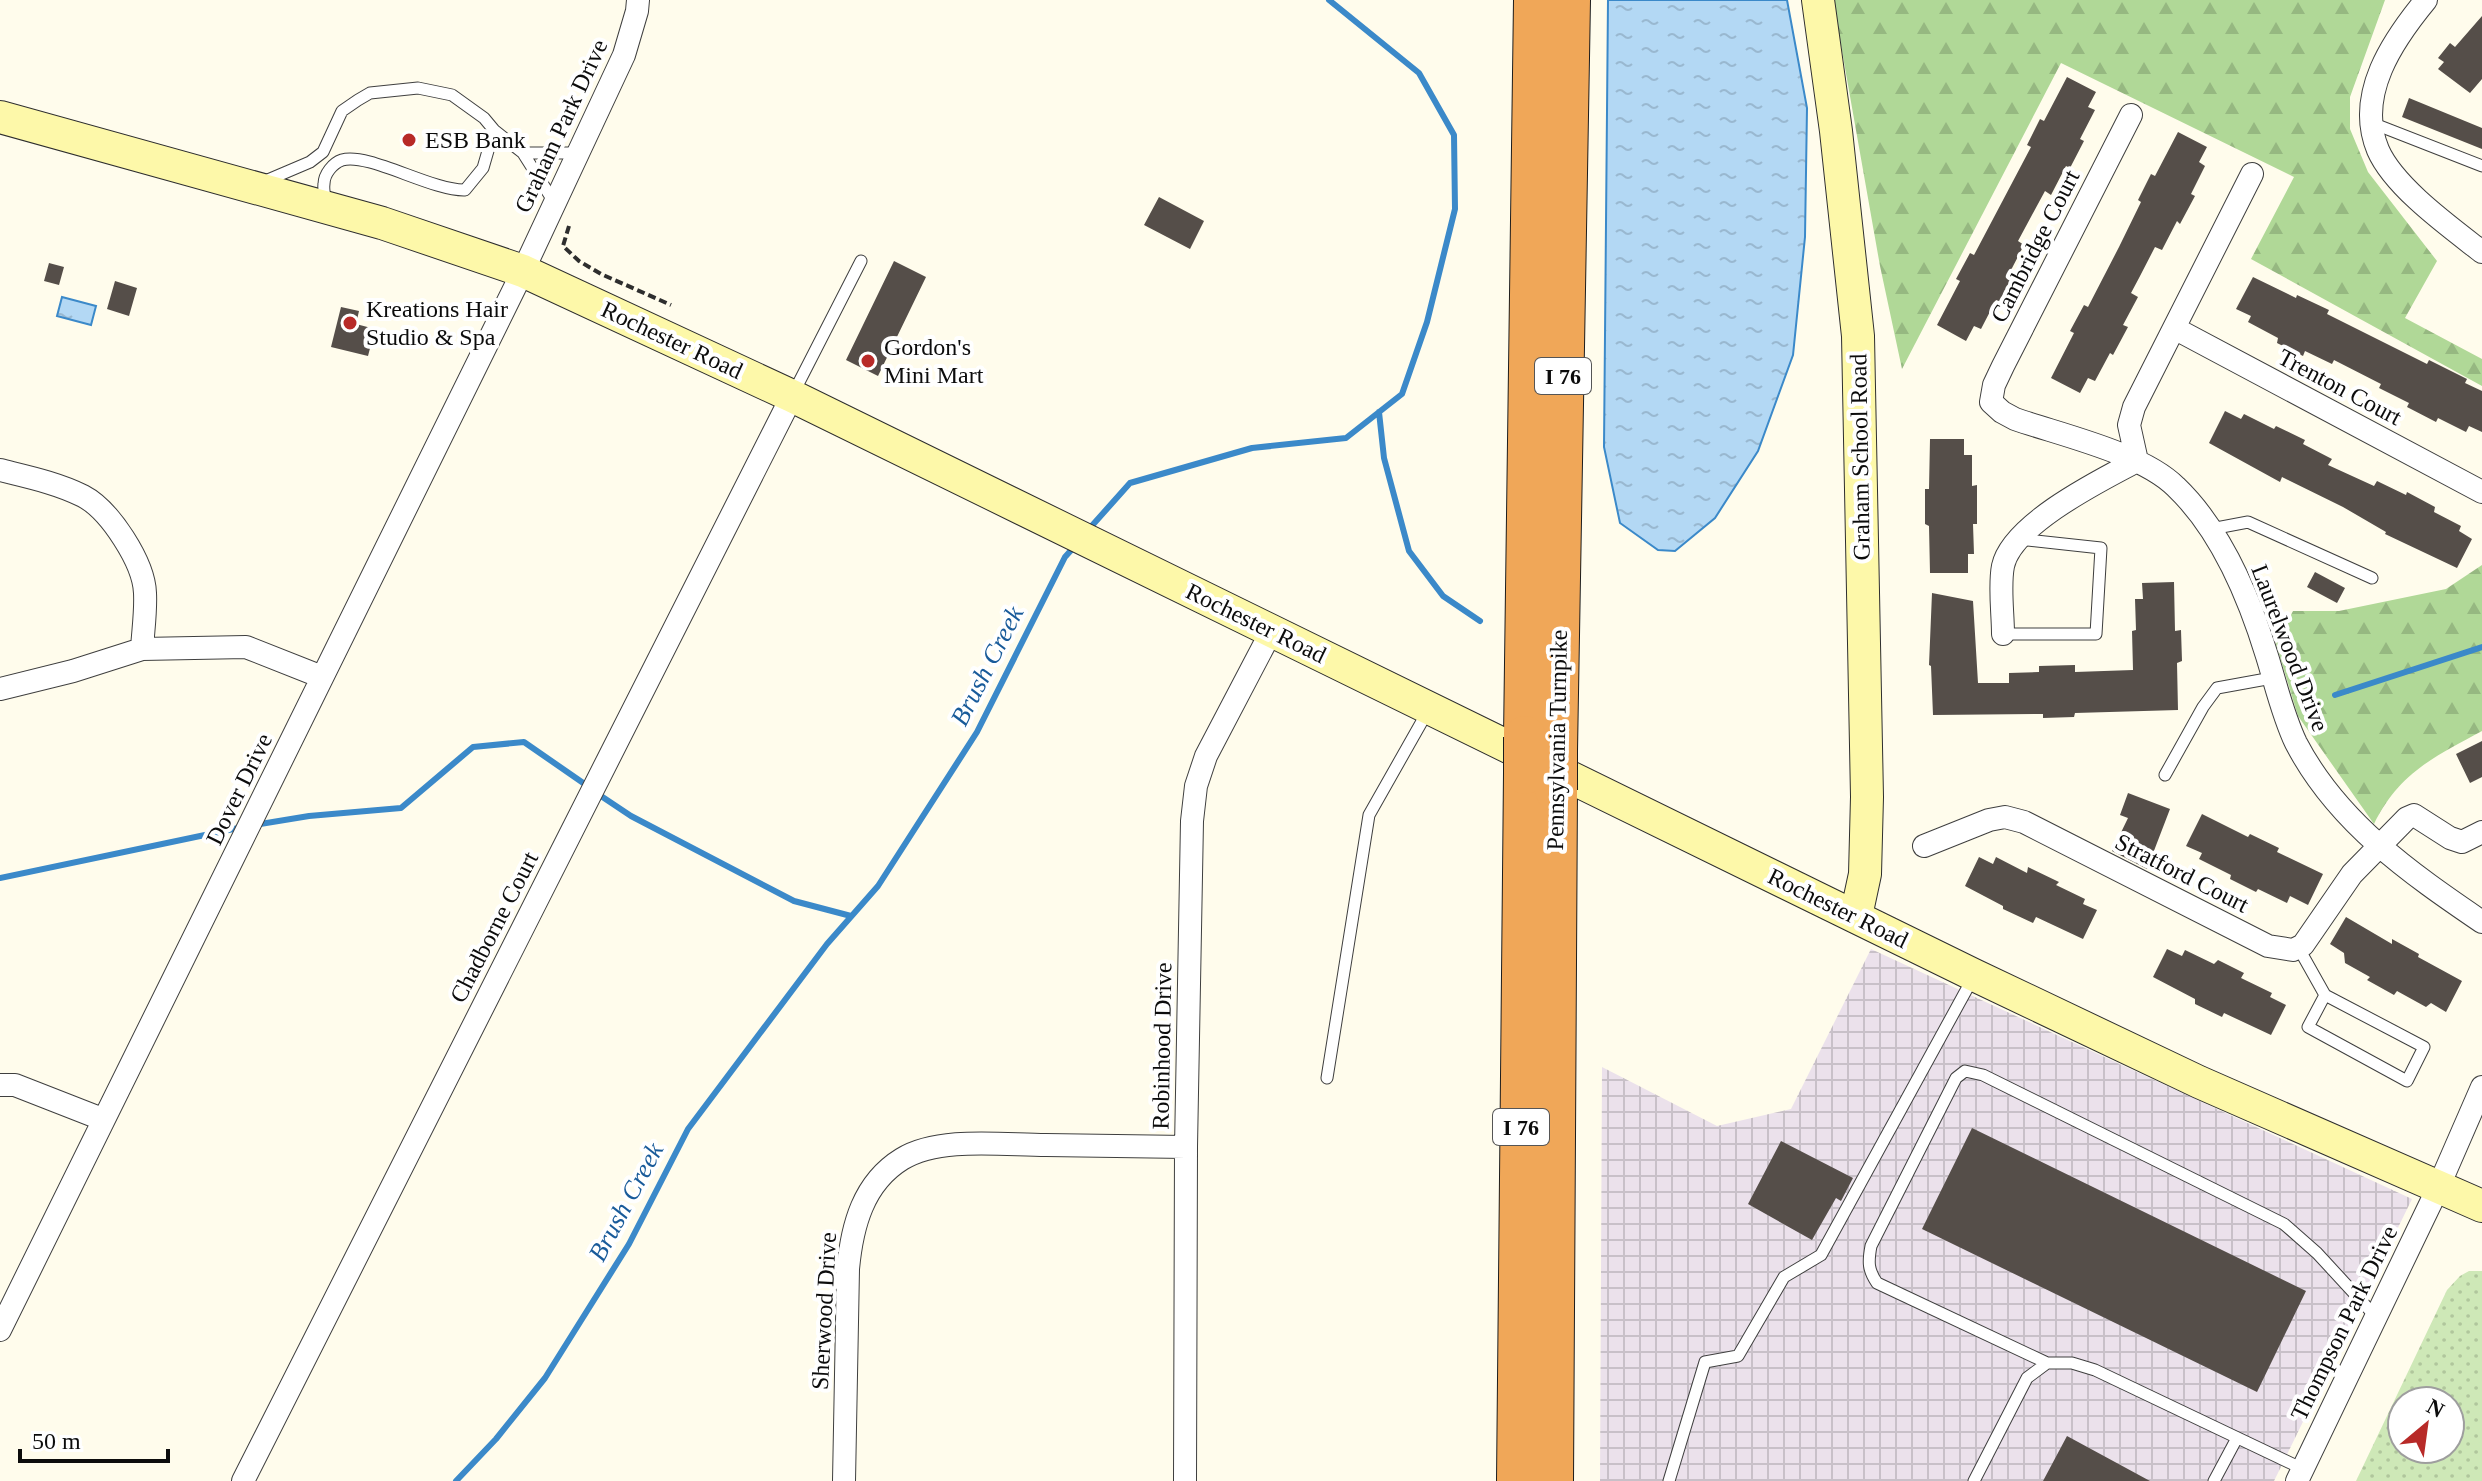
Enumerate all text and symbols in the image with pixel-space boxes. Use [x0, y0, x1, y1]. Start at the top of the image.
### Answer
street label: Graham Park Drive [510, 35, 612, 217]
place label: ESB Bank [425, 127, 526, 153]
marker: ESB Bank [400, 131, 418, 149]
street label: Cambridge Court [1985, 165, 2085, 326]
place label: Kreations Hair Studio & Spa [366, 296, 508, 350]
street label: Rochester Road [597, 296, 747, 384]
marker: Kreations Hair Studio & Spa [341, 314, 359, 332]
place label: Gordon's Mini Mart [884, 334, 984, 388]
street label: Trenton Court [2274, 344, 2406, 431]
marker: Gordon's Mini Mart [859, 352, 877, 370]
street label: Graham School Road [1845, 353, 1875, 561]
road number: I 76 [1535, 358, 1591, 394]
street label: Laurelwood Drive [2246, 561, 2334, 735]
street label: Rochester Road [1182, 578, 1330, 668]
water label: Brush Creek [945, 601, 1030, 730]
street label: Pennsylvania Turnpike [1542, 629, 1572, 851]
street label: Dover Drive [201, 729, 277, 849]
street label: Stratford Court [2111, 828, 2253, 918]
street label: Chadborne Court [445, 847, 543, 1007]
street label: Rochester Road [1764, 863, 1912, 953]
street label: Robinhood Drive [1148, 962, 1176, 1130]
road number: I 76 [1493, 1109, 1549, 1145]
water label: Brush Creek [583, 1138, 669, 1266]
street label: Thompson Park Drive [2286, 1221, 2402, 1425]
street label: Sherwood Drive [807, 1231, 841, 1391]
north arrow [2386, 1385, 2466, 1465]
text: N [2422, 1393, 2449, 1423]
scale bar [20, 1413, 168, 1463]
text: 50 m [32, 1428, 81, 1454]

